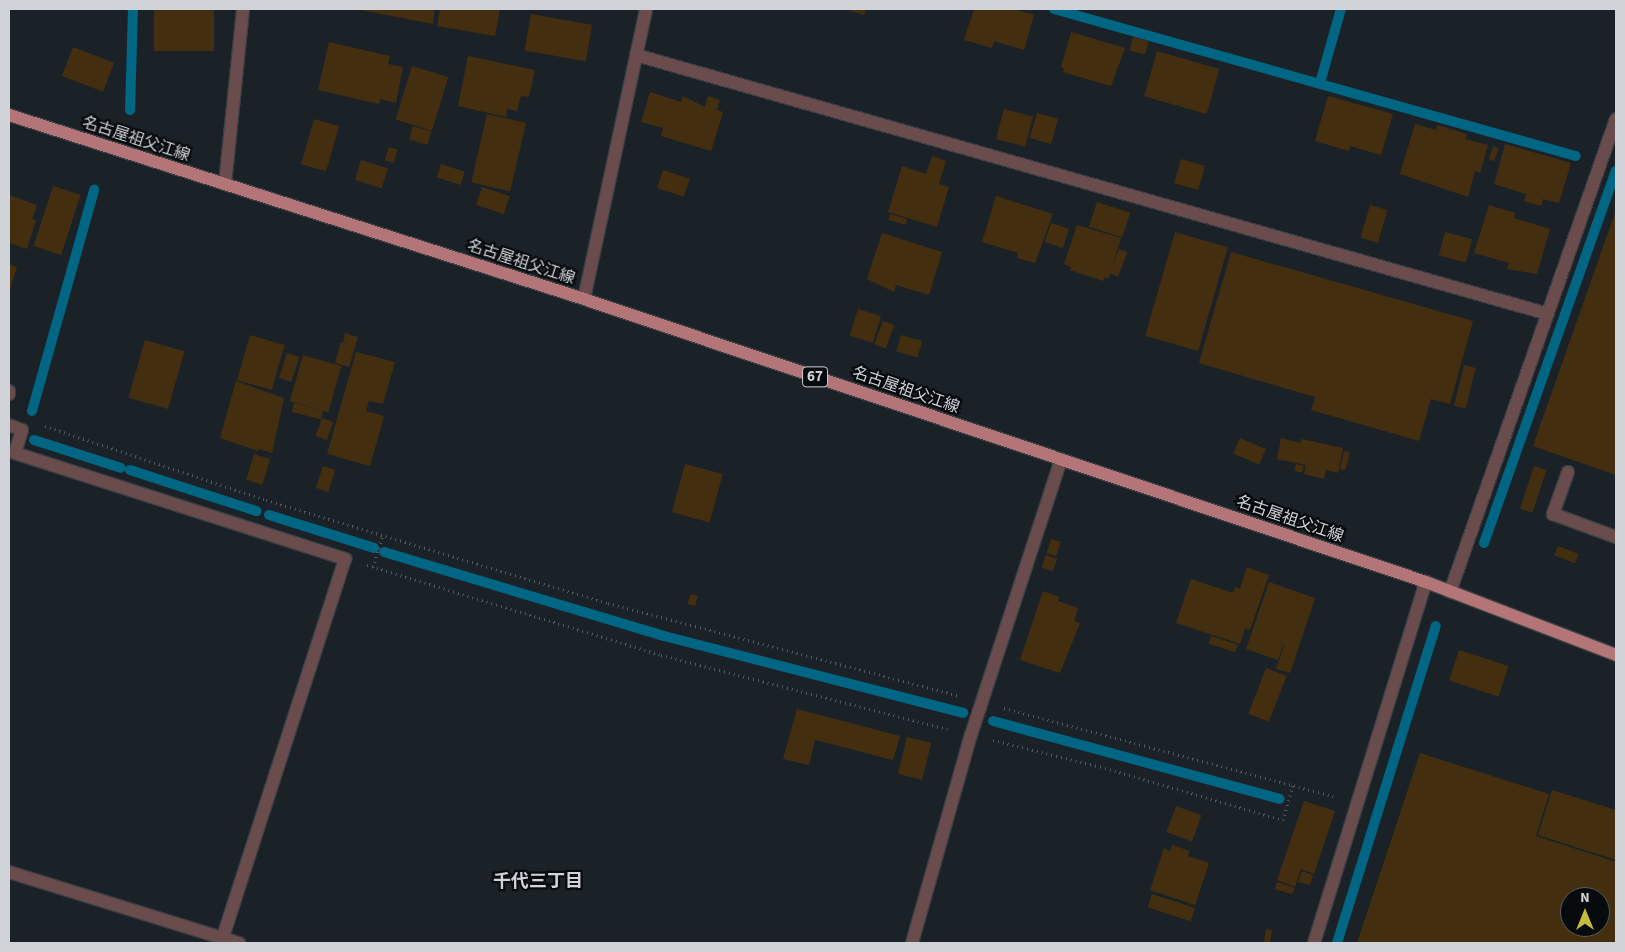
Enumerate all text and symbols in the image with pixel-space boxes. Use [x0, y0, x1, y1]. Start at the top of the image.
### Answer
street label: 名古屋祖父江線 [80, 113, 192, 165]
street label: 名古屋祖父江線 [465, 236, 577, 288]
street label: 名古屋祖父江線 [850, 363, 962, 417]
road number: 67 [801, 364, 829, 390]
street label: 名古屋祖父江線 [1234, 492, 1346, 546]
district label: 千代三丁目 [493, 871, 583, 893]
north arrow [1560, 887, 1610, 937]
text: N [1580, 888, 1590, 908]

